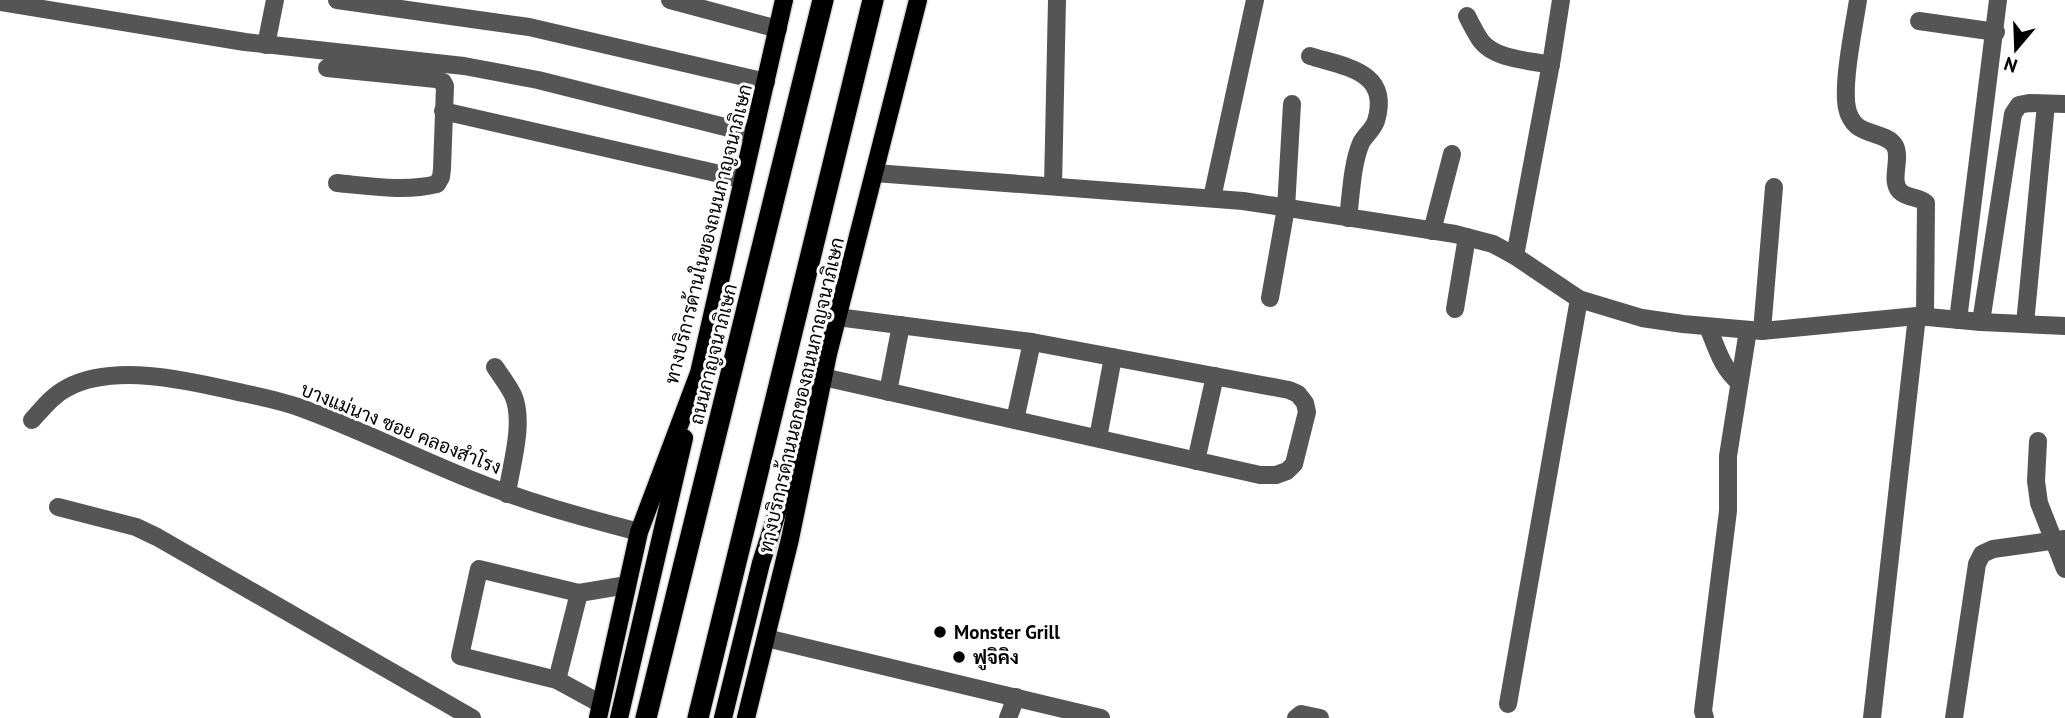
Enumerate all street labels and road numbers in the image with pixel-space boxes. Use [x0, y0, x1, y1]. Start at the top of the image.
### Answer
street label: ทางบริการด้านในของถนนกาญจนาภิเษก [660, 82, 756, 386]
street label: ทางบริการด้านนอกของถนนกาญจนาภิเษก [753, 235, 849, 555]
street label: ถนนกาญจนาภิเษก [684, 281, 742, 427]
street label: บางแม่นาง ซอย คลองสำโรง [297, 377, 505, 479]

